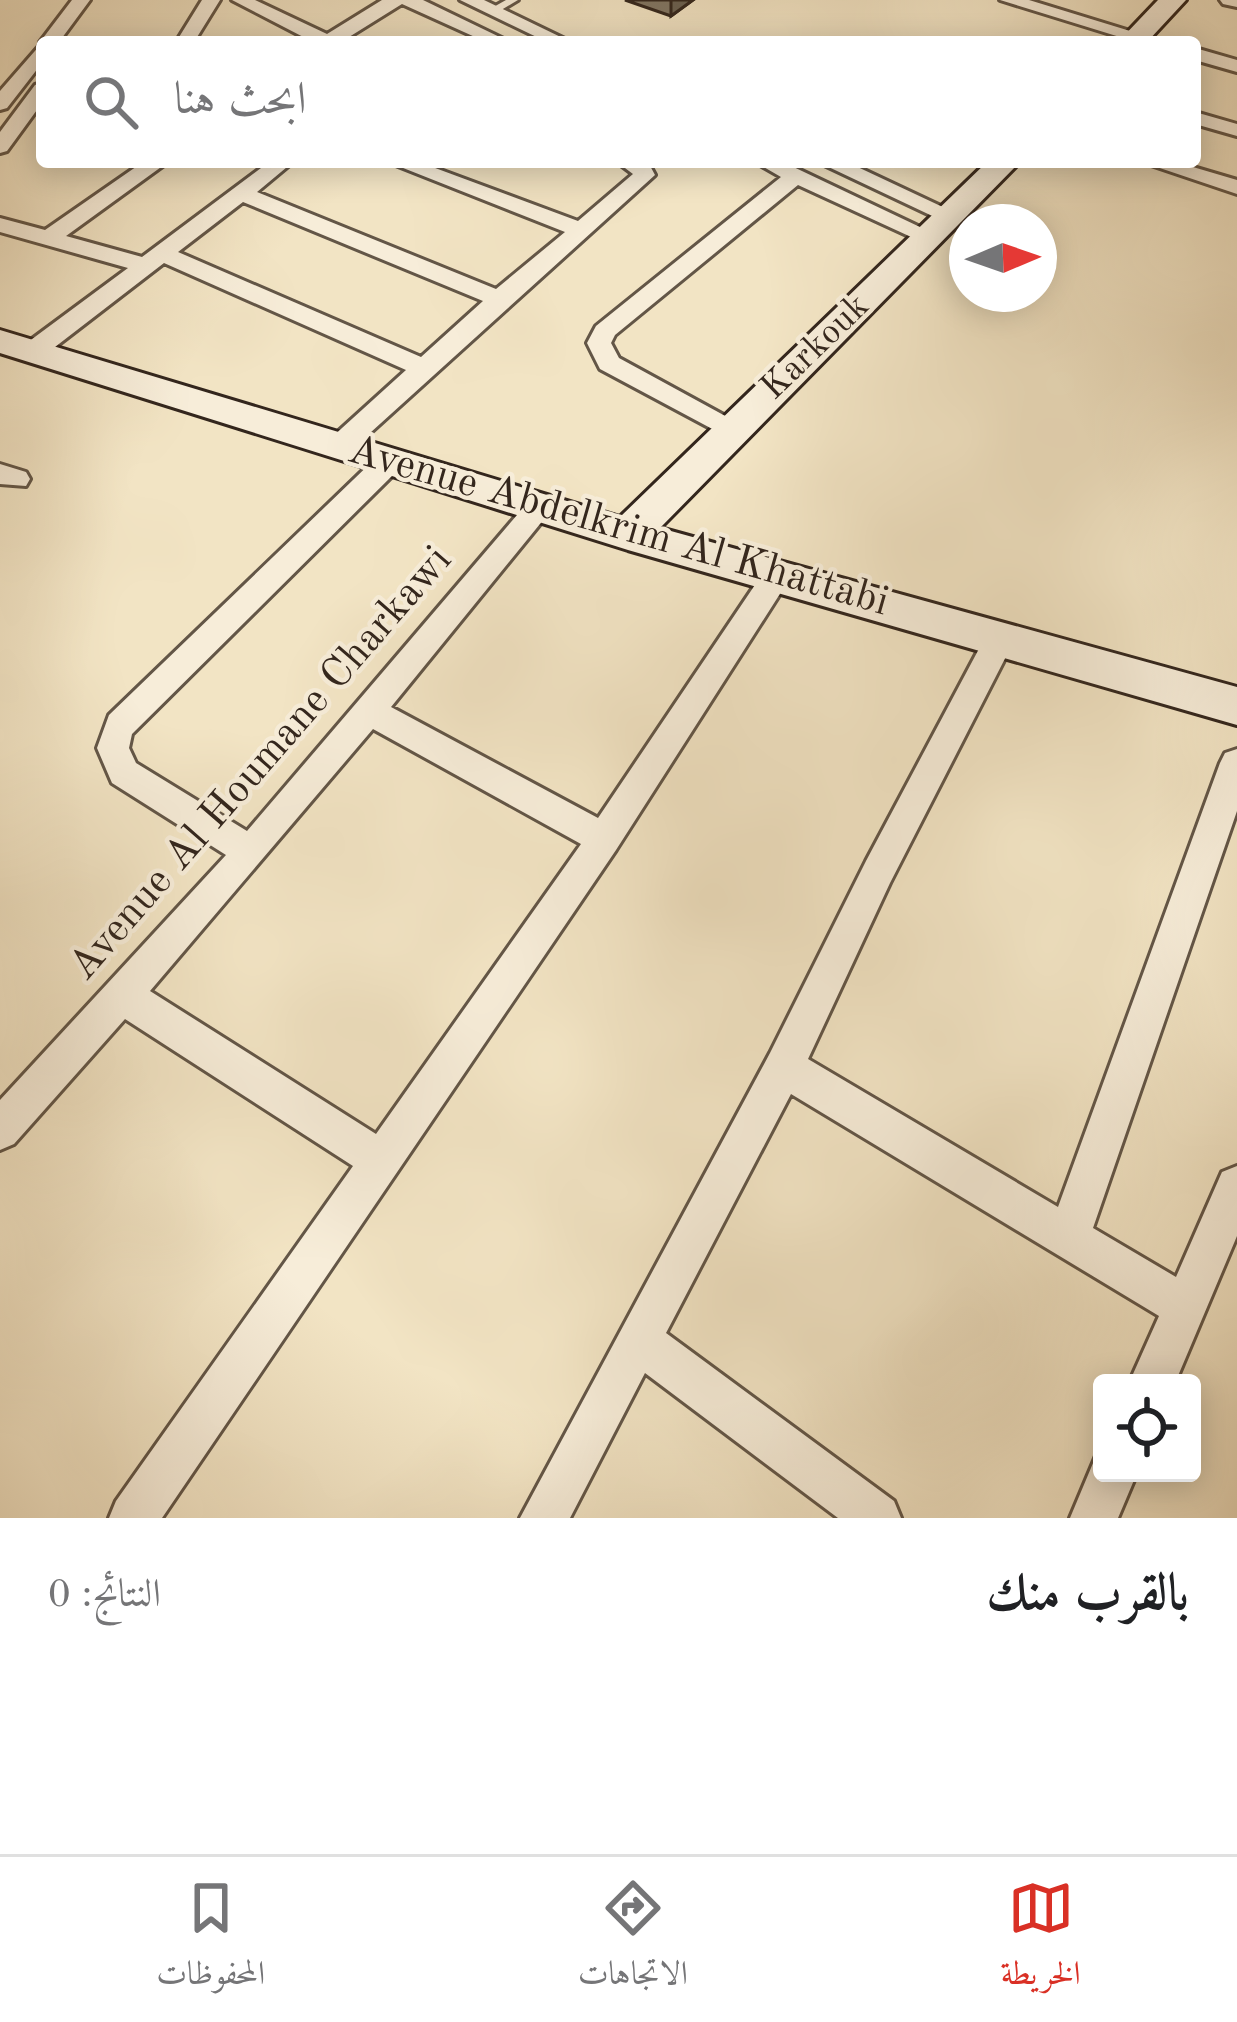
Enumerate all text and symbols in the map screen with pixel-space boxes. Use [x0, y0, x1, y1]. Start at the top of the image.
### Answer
search box [36, 36, 1201, 168]
icon: search [78, 69, 144, 135]
text: ابحث هنا [174, 79, 307, 124]
north arrow [949, 204, 1057, 312]
street label: Karkouk [755, 288, 877, 408]
street label: Avenue Abdelkrim Al Khattabi [343, 430, 893, 624]
street label: Avenue Al Houmane Charkawi [62, 539, 460, 989]
map controls [1093, 1374, 1201, 1482]
button: locate [1093, 1374, 1201, 1482]
text: بالقرب منك [986, 1570, 1189, 1621]
text: النتائج: 0 [48, 1576, 161, 1615]
tab: المحفوظات [156, 1875, 265, 2005]
tab: الاتجاهات [578, 1875, 688, 2005]
tab: الخريطة [1000, 1875, 1081, 2005]

